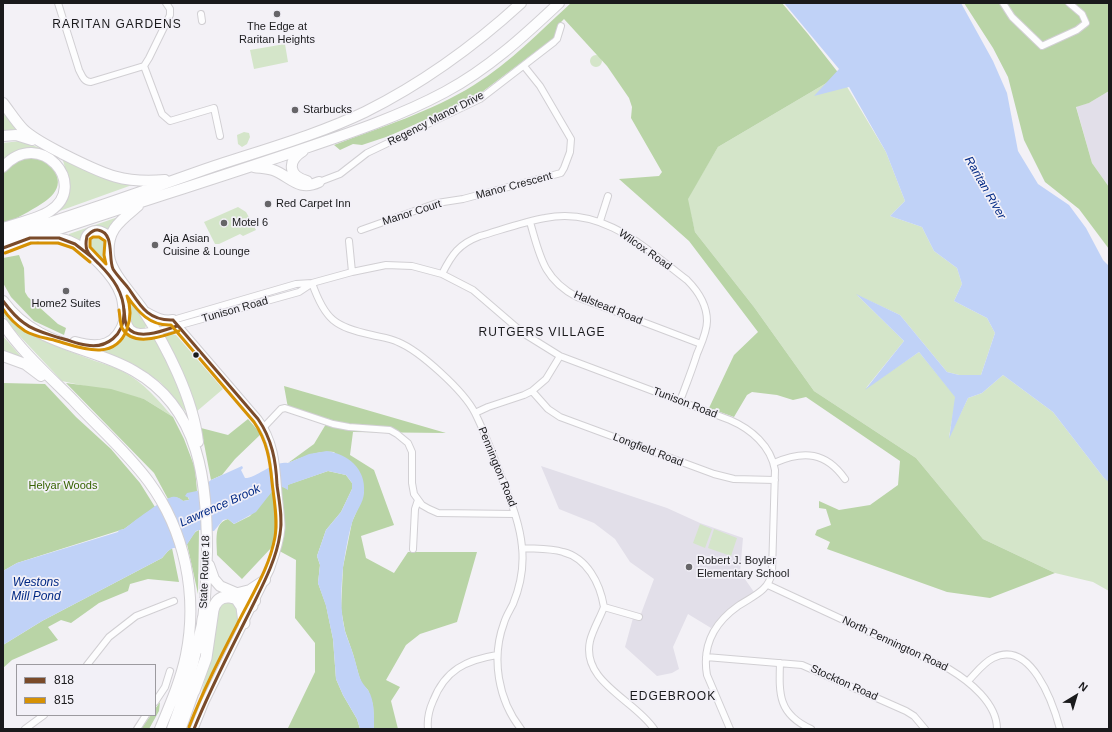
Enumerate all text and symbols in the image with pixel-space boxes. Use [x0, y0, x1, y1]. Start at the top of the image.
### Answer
marker: The Edge at Raritan Heights [272, 9, 282, 19]
district label: RARITAN GARDENS [52, 18, 182, 32]
place label: The Edge at Raritan Heights [239, 20, 315, 46]
street label: Regency Manor Drive [386, 89, 486, 149]
place label: Starbucks [303, 103, 352, 117]
marker: Starbucks [290, 105, 300, 115]
water label: Raritan River [961, 154, 1009, 222]
street label: Manor Crescent [474, 169, 554, 203]
place label: Red Carpet Inn [276, 197, 351, 211]
street label: Manor Court [381, 197, 443, 229]
marker: Red Carpet Inn [263, 199, 273, 209]
place label: Motel 6 [232, 216, 268, 230]
marker: Motel 6 [219, 218, 229, 228]
street label: Wilcox Road [616, 227, 674, 273]
place label: Aja Asian Cuisine & Lounge [163, 232, 250, 258]
marker: Aja Asian Cuisine & Lounge [150, 240, 160, 250]
marker: Home2 Suites [61, 286, 71, 296]
street label: Halstead Road [572, 288, 644, 328]
street label: Tunison Road [200, 294, 270, 326]
place label: Home2 Suites [31, 297, 101, 311]
district label: RUTGERS VILLAGE [478, 326, 606, 340]
unlabelled marker [191, 350, 201, 360]
street label: Tunison Road [651, 385, 719, 421]
street label: Pennington Road [475, 425, 519, 509]
street label: Longfield Road [611, 431, 685, 469]
park label: Helyar Woods [29, 479, 97, 493]
water label: Lawrence Brook [177, 482, 263, 530]
street label: State Route 18 [197, 535, 213, 609]
place label: Robert J. Boyler Elementary School [697, 554, 789, 580]
marker: Robert J. Boyler Elementary School [684, 562, 694, 572]
water label: Westons Mill Pond [11, 576, 61, 604]
street label: North Pennington Road [840, 614, 950, 674]
street label: Stockton Road [808, 662, 880, 704]
legend [16, 664, 156, 716]
text: 818 [54, 673, 74, 687]
north arrow [1056, 676, 1096, 716]
text: N [1077, 679, 1090, 694]
district label: EDGEBROOK [630, 690, 716, 704]
text: 815 [54, 693, 74, 707]

